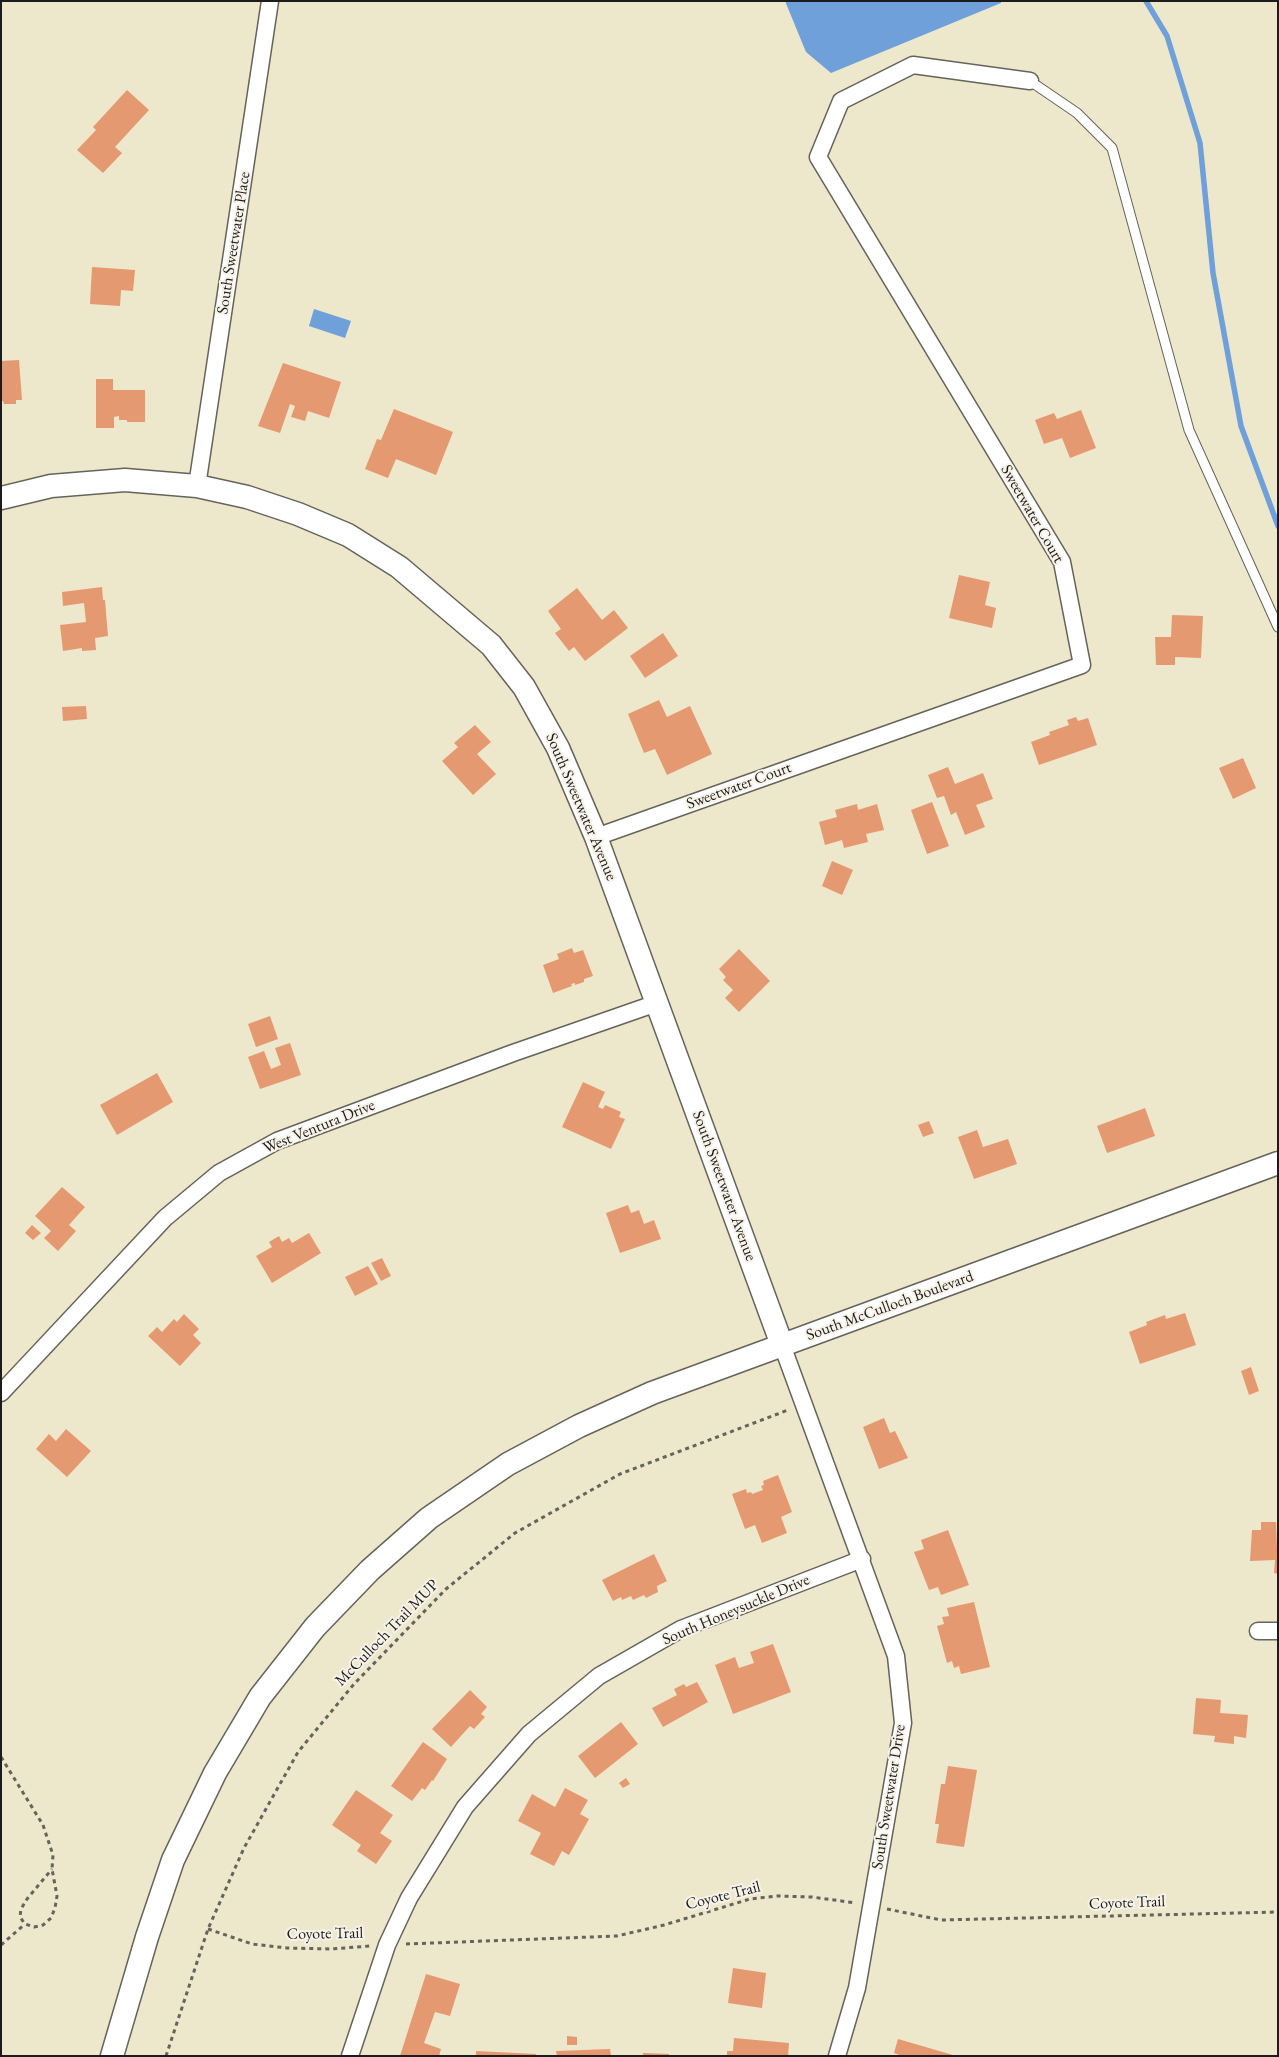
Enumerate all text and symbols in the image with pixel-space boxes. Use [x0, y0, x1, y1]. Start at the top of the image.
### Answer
street label: South Sweetwater Place [213, 170, 255, 316]
street label: Sweetwater Court [996, 461, 1068, 567]
street label: South Sweetwater Avenue [541, 730, 621, 884]
street label: Sweetwater Court [684, 758, 794, 814]
street label: West Ventura Drive [260, 1096, 378, 1158]
street label: South Sweetwater Avenue [688, 1108, 760, 1264]
street label: South McCulloch Boulevard [804, 1267, 976, 1345]
street label: South Honeysuckle Drive [660, 1570, 812, 1650]
street label: McCulloch Trail MUP [331, 1576, 443, 1690]
street label: South Sweetwater Drive [868, 1723, 910, 1871]
street label: Coyote Trail [684, 1877, 762, 1915]
street label: Coyote Trail [1088, 1892, 1166, 1914]
street label: Coyote Trail [287, 1924, 363, 1944]

